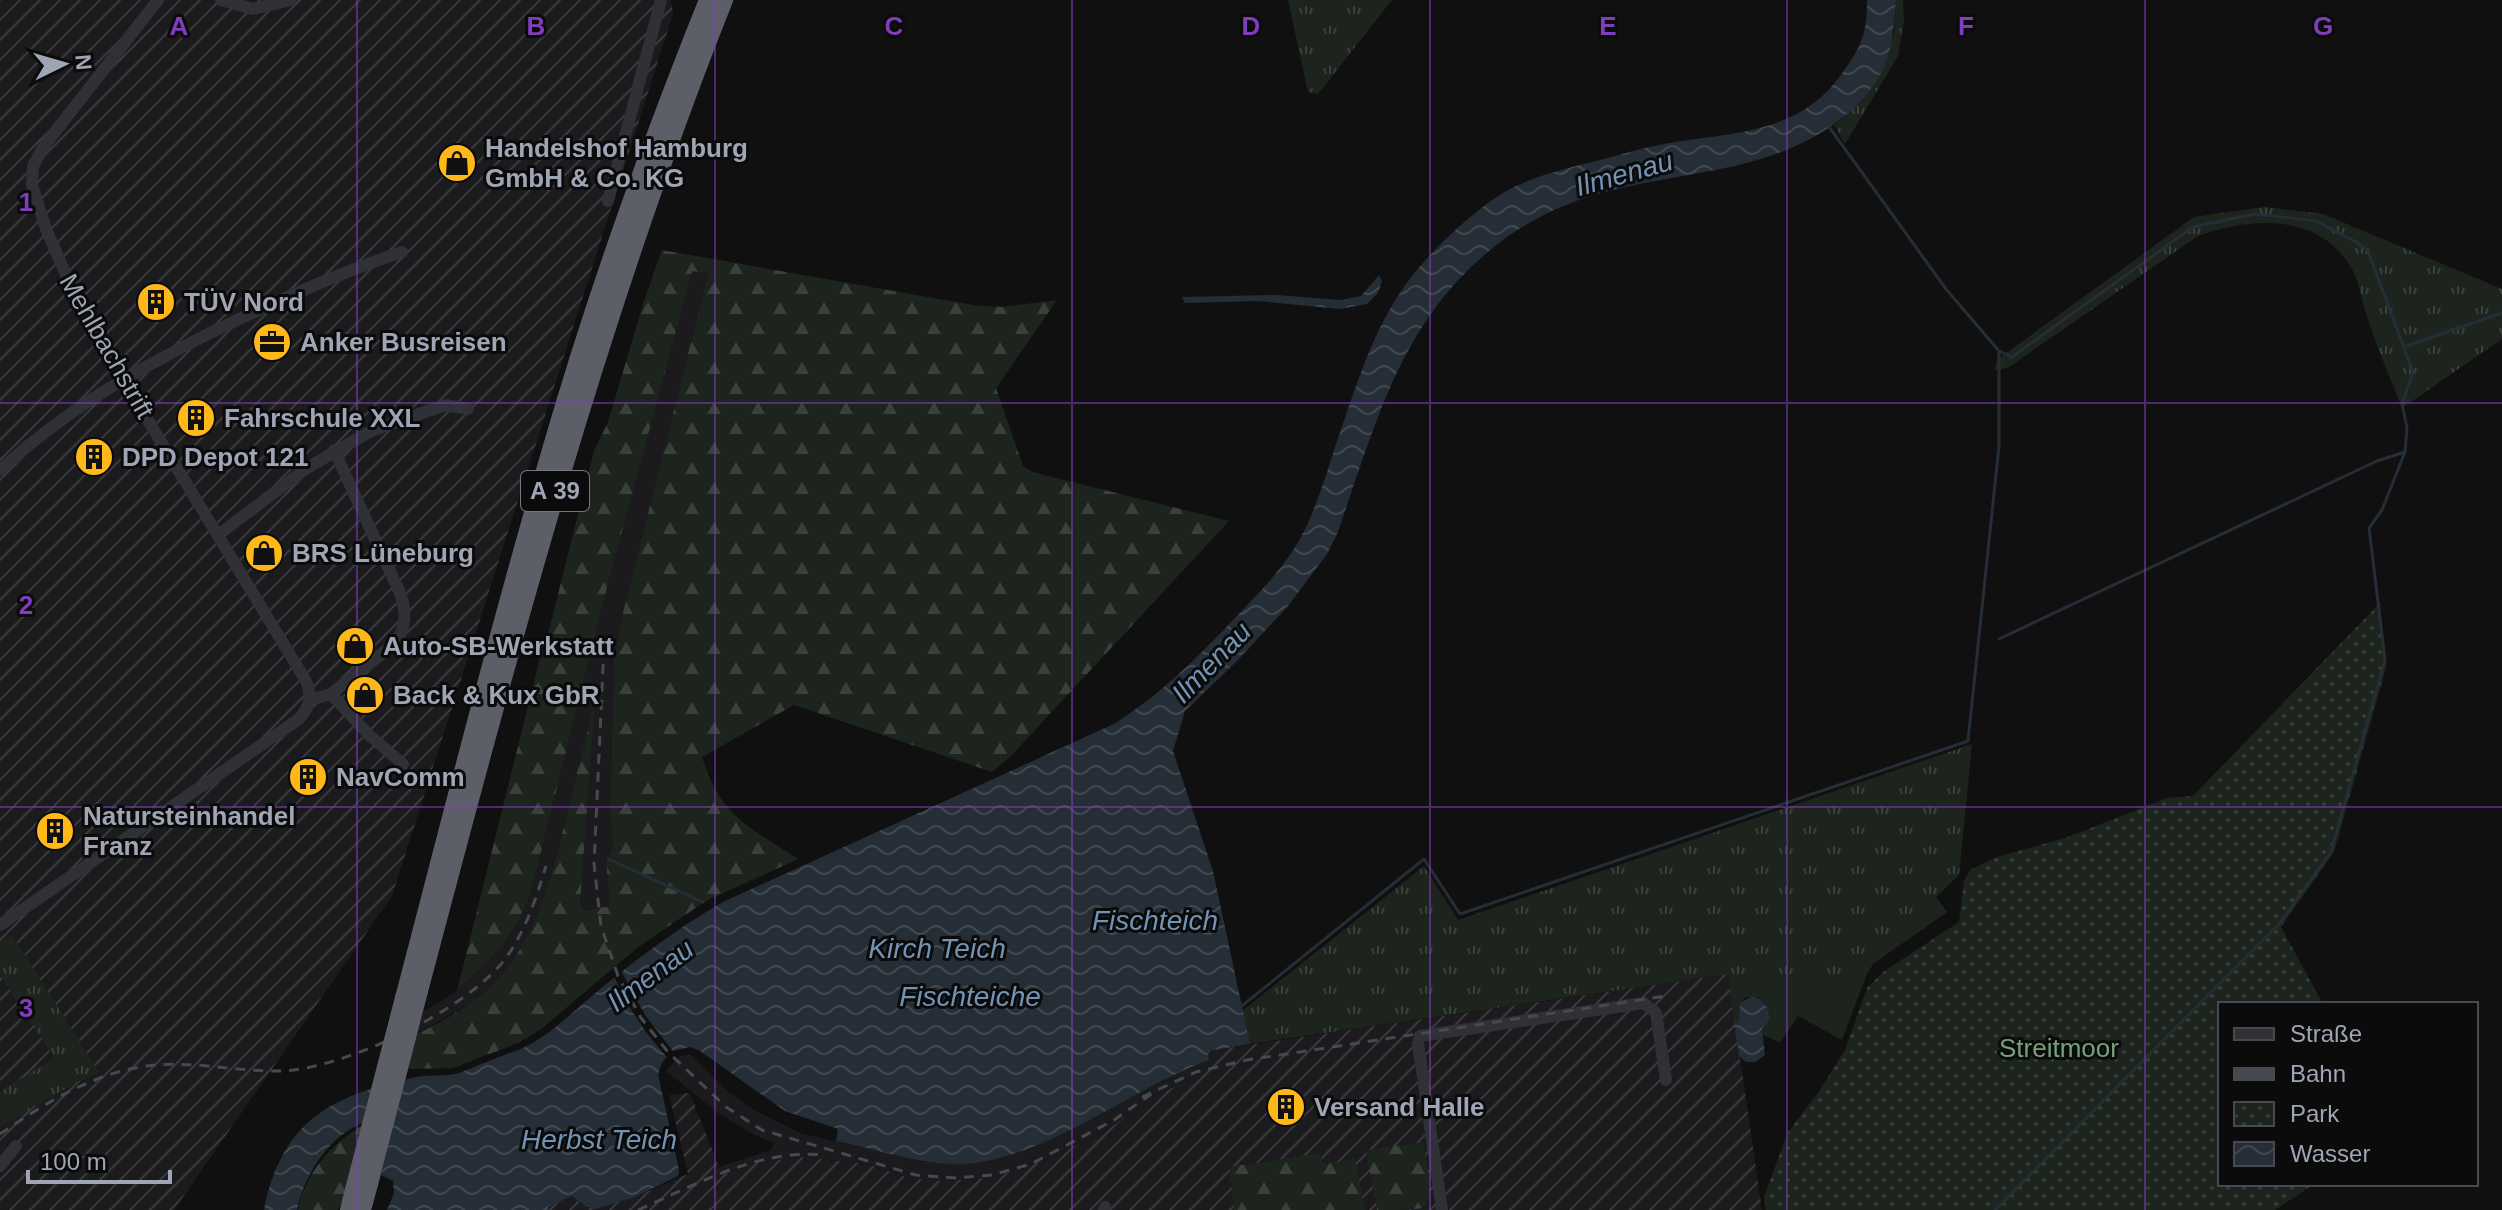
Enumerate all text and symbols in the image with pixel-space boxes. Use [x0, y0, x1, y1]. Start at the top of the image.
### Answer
text: A [170, 11, 189, 41]
text: B [527, 11, 545, 41]
text: C [885, 11, 904, 41]
text: D [1242, 11, 1260, 41]
text: E [1599, 11, 1617, 41]
text: F [1958, 11, 1974, 41]
text: G [2313, 11, 2333, 41]
north arrow [24, 24, 104, 104]
text: N [70, 53, 97, 71]
place label: Handelshof Hamburg GmbH & Co. KG [485, 133, 748, 193]
shop icon: Handelshof Hamburg GmbH & Co. KG [436, 142, 478, 184]
water label: Ilmenau [1572, 145, 1677, 202]
text: 1 [19, 187, 33, 217]
street label: Mehlbachstrift [54, 268, 161, 424]
building icon: TÜV Nord [135, 281, 177, 323]
place label: TÜV Nord [184, 287, 304, 317]
office icon: Anker Busreisen [251, 321, 293, 363]
place label: Anker Busreisen [300, 327, 507, 357]
building icon: Fahrschule XXL [175, 397, 217, 439]
place label: Fahrschule XXL [224, 403, 421, 433]
building icon: DPD Depot 121 [73, 436, 115, 478]
place label: DPD Depot 121 [122, 442, 308, 472]
road number: A 39 [521, 471, 589, 511]
shop icon: BRS Lüneburg [243, 532, 285, 574]
place label: BRS Lüneburg [292, 538, 474, 568]
text: 2 [19, 590, 33, 620]
water label: Ilmenau [1166, 615, 1257, 709]
shop icon: Auto-SB-Werkstatt [334, 625, 376, 667]
place label: Auto-SB-Werkstatt [383, 631, 614, 661]
shop icon: Back & Kux GbR [344, 674, 386, 716]
place label: Back & Kux GbR [393, 680, 600, 710]
building icon: NavComm [287, 756, 329, 798]
place label: NavComm [336, 762, 465, 792]
place label: Natursteinhandel Franz [83, 801, 295, 861]
building icon: Natursteinhandel Franz [34, 810, 76, 852]
water label: Fischteich [1092, 905, 1218, 936]
water label: Ilmenau [601, 933, 700, 1018]
water label: Kirch Teich [868, 933, 1006, 964]
water label: Fischteiche [899, 981, 1041, 1012]
text: 3 [19, 993, 33, 1023]
legend [2218, 1002, 2478, 1186]
text: Straße [2290, 1020, 2362, 1047]
park label: Streitmoor [1999, 1033, 2119, 1063]
text: Bahn [2290, 1060, 2346, 1087]
building icon: Versand Halle [1265, 1086, 1307, 1128]
place label: Versand Halle [1314, 1092, 1485, 1122]
text: Park [2290, 1100, 2340, 1127]
water label: Herbst Teich [521, 1124, 677, 1155]
scale bar [28, 1134, 170, 1184]
text: Wasser [2290, 1140, 2370, 1167]
text: 100 m [40, 1148, 107, 1175]

